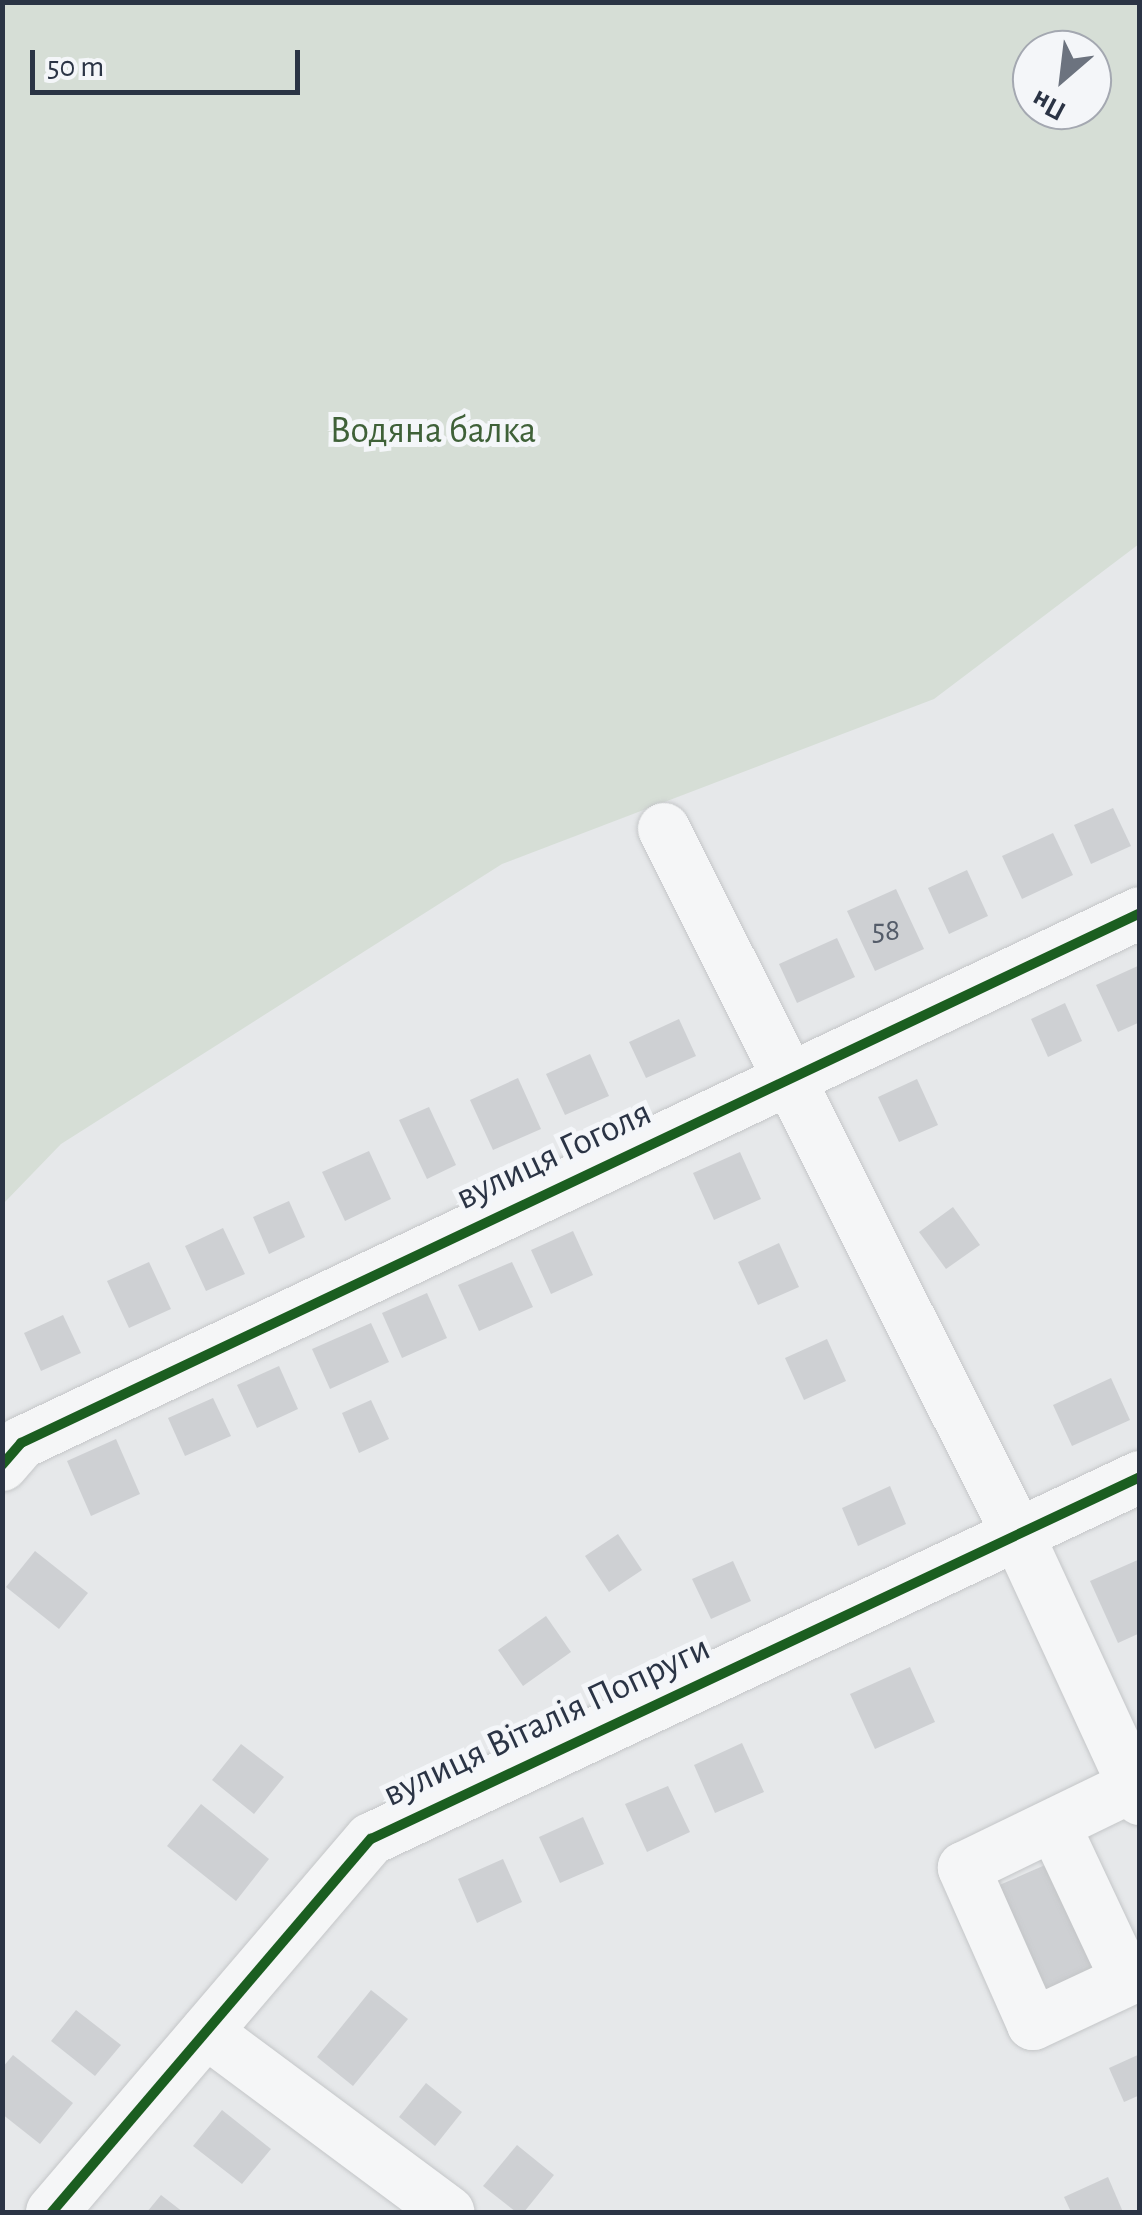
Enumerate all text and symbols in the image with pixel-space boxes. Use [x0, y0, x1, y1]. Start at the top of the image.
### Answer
scale bar [35, 30, 305, 92]
north arrow [1012, 30, 1112, 130]
text: 50 m [47, 52, 104, 82]
text: Пн [1027, 84, 1071, 125]
park label: Водяна балка [330, 409, 536, 455]
house number: 58 [872, 911, 900, 949]
street label: вулиця Гоголя [449, 1091, 659, 1221]
street label: вулиця Віталія Попруги [376, 1626, 718, 1818]

